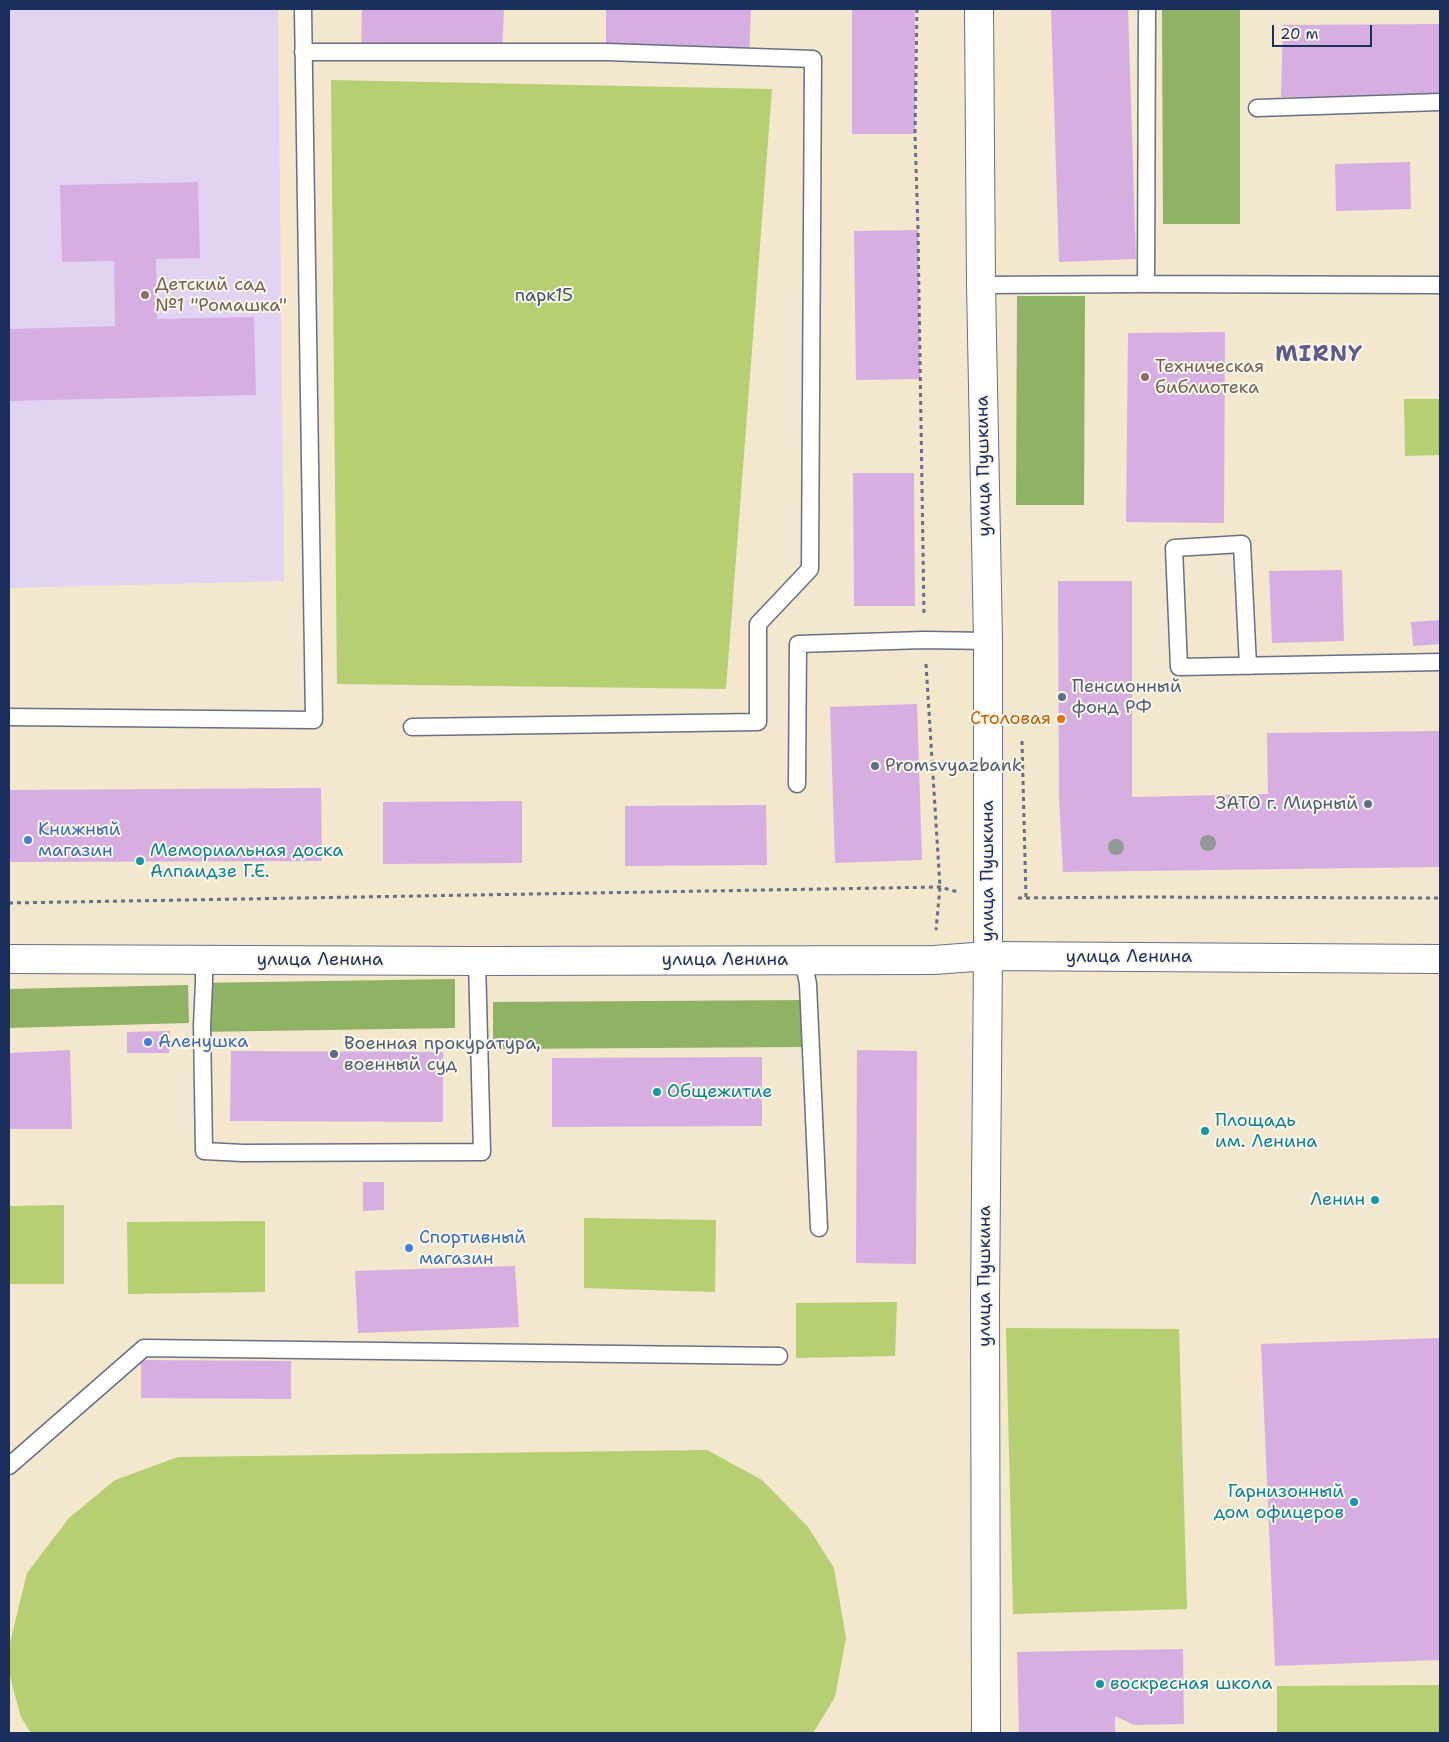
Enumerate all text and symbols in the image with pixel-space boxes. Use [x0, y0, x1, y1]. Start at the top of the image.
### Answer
scale bar [1274, 15, 1374, 47]
text: 20 m [1280, 24, 1319, 44]
place label: Детский сад №1 "Ромашка" [155, 274, 287, 316]
park label: парк15 [515, 285, 573, 307]
marker: Детский сад №1 "Ромашка" [139, 289, 151, 301]
district label: MIRNY [1275, 342, 1363, 368]
place label: Техническая библиотека [1155, 356, 1264, 398]
marker: Техническая библиотека [1139, 371, 1151, 383]
street label: улица Пушкина [972, 395, 996, 537]
place label: Пенсионный фонд РФ [1072, 676, 1182, 719]
marker: Пенсионный фонд РФ [1056, 691, 1068, 703]
place label: Столовая [970, 708, 1051, 730]
marker: Столовая [1055, 713, 1067, 725]
place label: Promsvyazbank [885, 755, 1022, 777]
marker: Promsvyazbank [869, 760, 881, 772]
place label: ЗАТО г. Мирный [1216, 793, 1358, 815]
marker: ЗАТО г. Мирный [1362, 798, 1374, 810]
street label: улица Пушкина [977, 800, 999, 942]
place label: Книжный магазин [38, 819, 121, 862]
marker: Книжный магазин [22, 834, 34, 846]
place label: Мемориальная доска Алпаидзе Г.Е. [150, 840, 343, 882]
marker: Мемориальная доска Алпаидзе Г.Е. [134, 855, 146, 867]
street label: улица Ленина [1066, 946, 1192, 968]
street label: улица Ленина [257, 949, 383, 971]
street label: улица Ленина [662, 949, 788, 971]
place label: Аленушка [158, 1031, 248, 1053]
place label: Военная прокуратура, военный суд [344, 1033, 541, 1076]
marker: Аленушка [142, 1036, 154, 1048]
marker: Военная прокуратура, военный суд [328, 1048, 340, 1060]
place label: Общежитие [667, 1081, 772, 1103]
marker: Общежитие [651, 1086, 663, 1098]
place label: Площадь им. Ленина [1215, 1110, 1317, 1152]
marker: Площадь им. Ленина [1199, 1125, 1211, 1137]
place label: Ленин [1310, 1189, 1365, 1211]
marker: Ленин [1369, 1194, 1381, 1206]
street label: улица Пушкина [974, 1205, 996, 1347]
place label: Спортивный магазин [419, 1227, 526, 1270]
marker: Спортивный магазин [403, 1242, 415, 1254]
place label: Гарнизонный дом офицеров [1214, 1481, 1344, 1524]
marker: Гарнизонный дом офицеров [1348, 1496, 1360, 1508]
place label: воскресная школа [1110, 1673, 1272, 1695]
marker: воскресная школа [1094, 1678, 1106, 1690]

